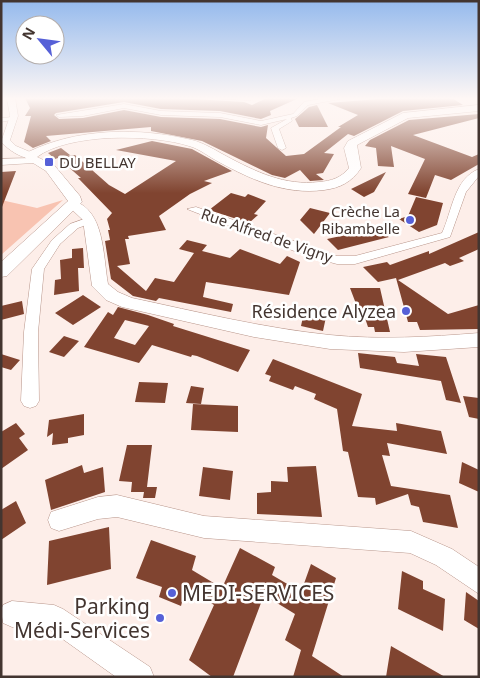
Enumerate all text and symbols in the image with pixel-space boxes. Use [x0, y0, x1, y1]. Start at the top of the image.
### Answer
north arrow [15, 15, 65, 65]
text: N [17, 24, 39, 43]
place label: DU BELLAY [59, 152, 136, 172]
marker: DU BELLAY [43, 156, 55, 168]
place label: Crèche La Ribambelle [321, 201, 400, 238]
street label: Rue Alfred de Vigny [199, 203, 336, 267]
marker: Crèche La Ribambelle [404, 214, 416, 226]
place label: Résidence Alyzea [252, 299, 396, 323]
marker: Résidence Alyzea [400, 305, 412, 317]
place label: MEDI-SERVICES [182, 579, 334, 607]
marker: MEDI-SERVICES [166, 587, 178, 599]
place label: Parking Médi-Services [14, 592, 150, 644]
marker: Parking Médi-Services [154, 612, 166, 624]

